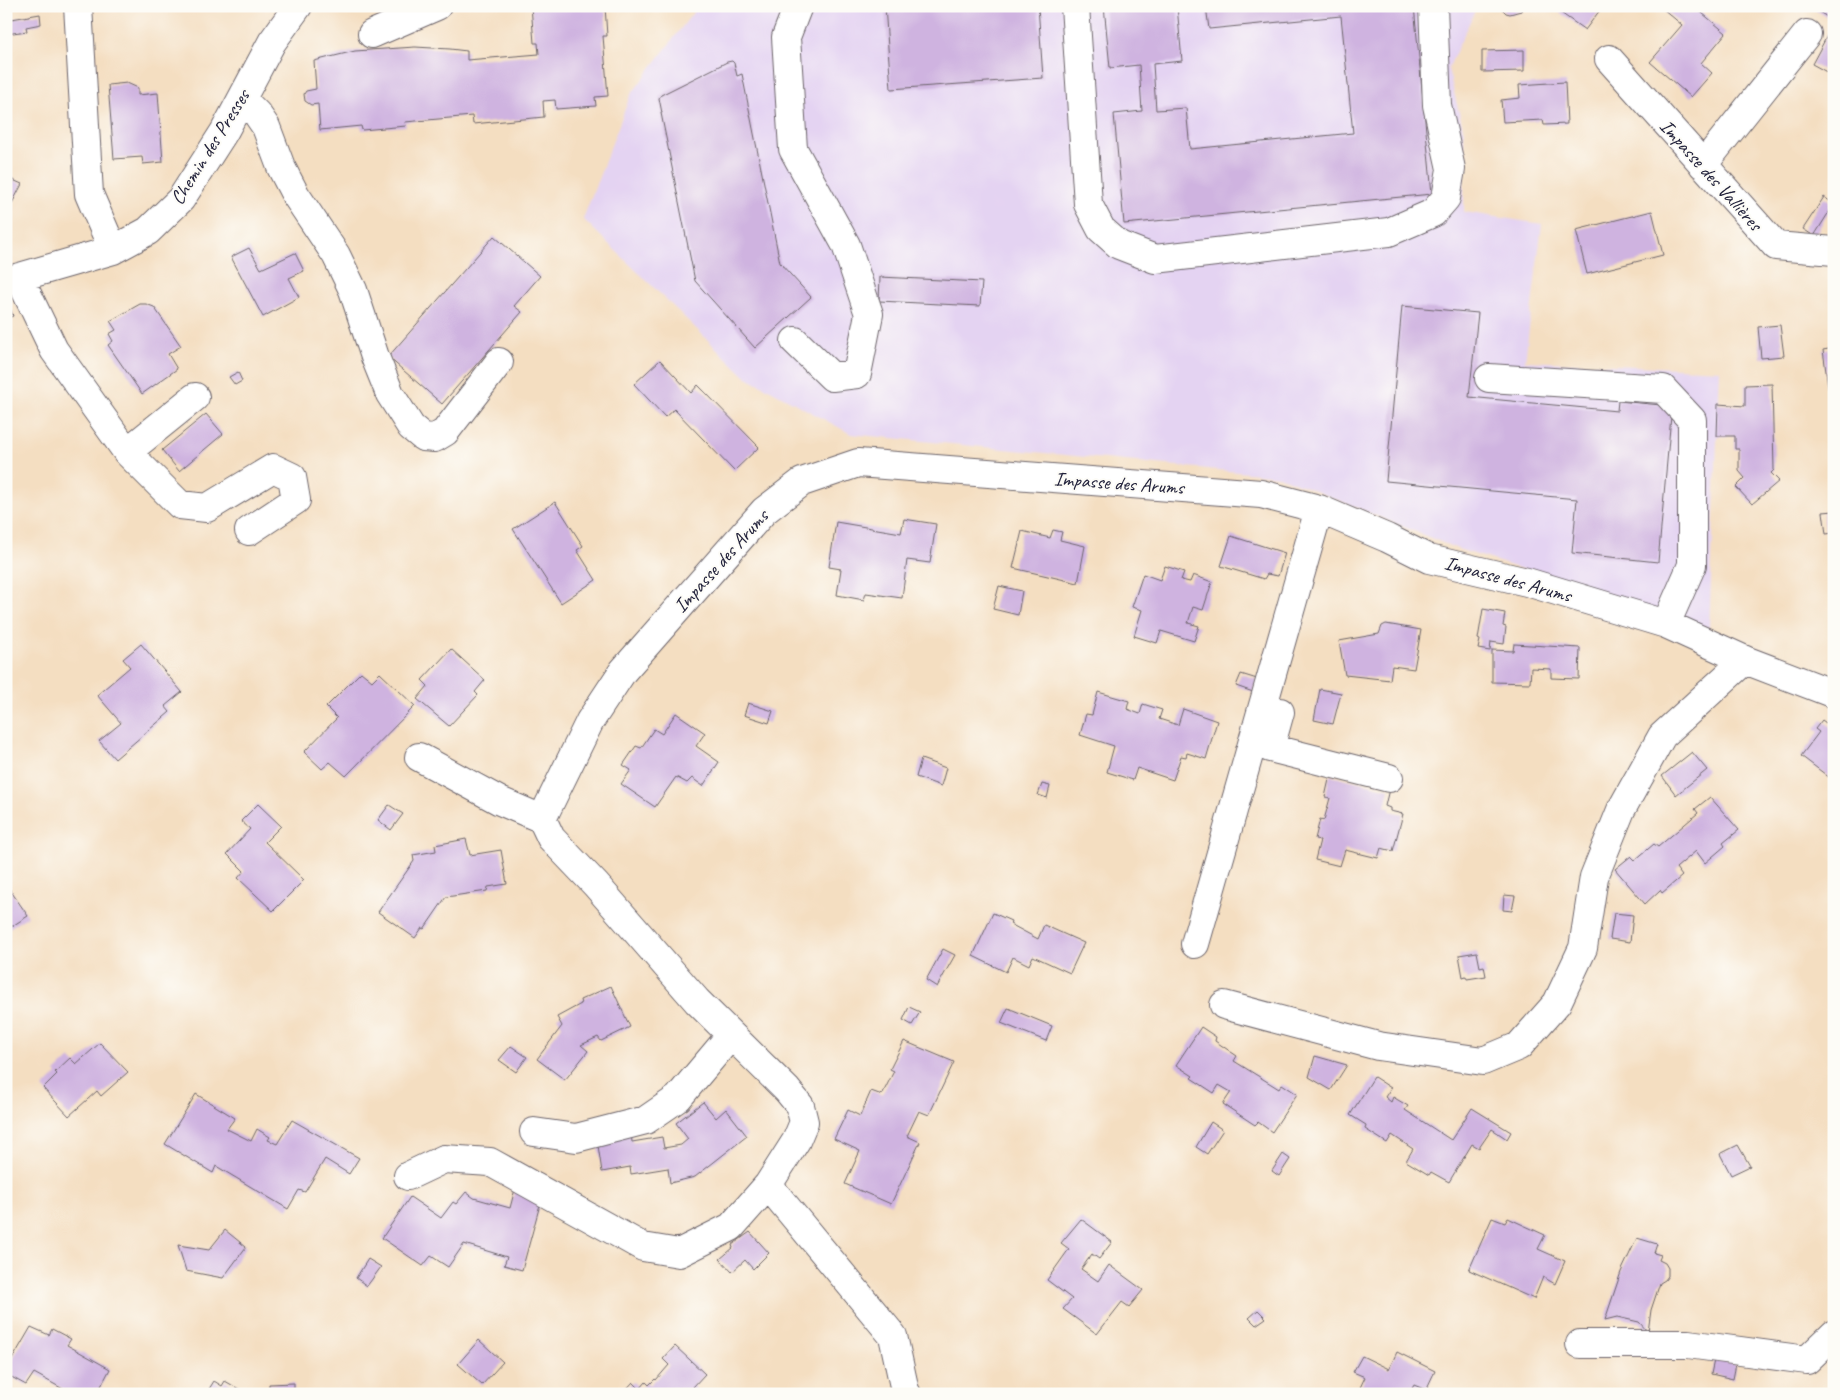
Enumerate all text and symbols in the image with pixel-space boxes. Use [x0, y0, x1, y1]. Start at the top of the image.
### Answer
street label: Chemin des Presses [165, 83, 256, 209]
street label: Impasse des Vallières [1654, 114, 1769, 238]
street label: Impasse des Arums [1053, 466, 1187, 500]
street label: Impasse des Arums [668, 503, 775, 618]
street label: Impasse des Arums [1442, 550, 1576, 608]

